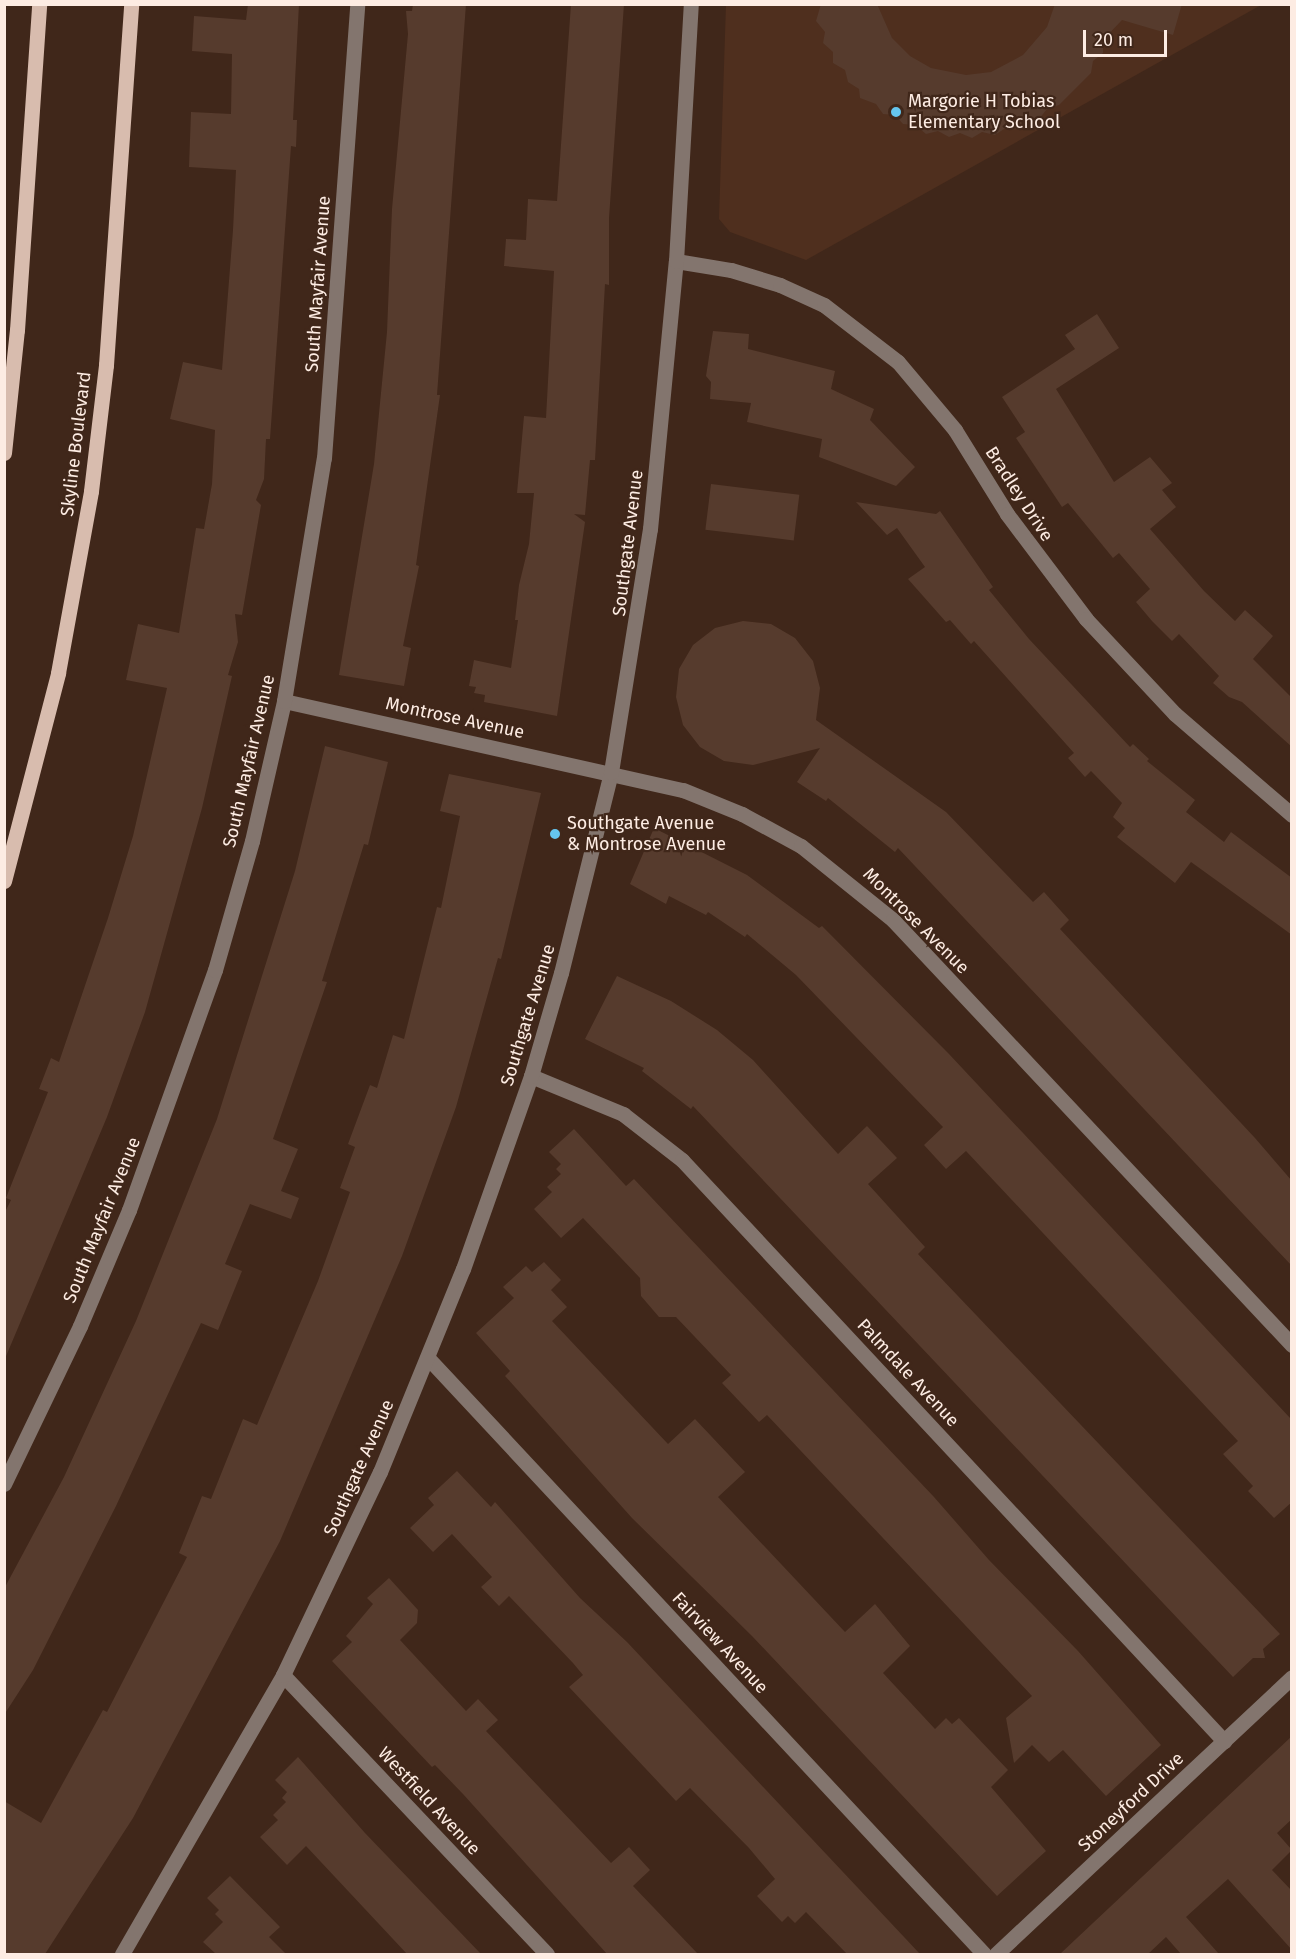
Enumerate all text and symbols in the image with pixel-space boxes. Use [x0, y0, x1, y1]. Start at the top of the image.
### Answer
scale bar [1086, 18, 1170, 56]
text: 20 m [1094, 29, 1133, 51]
place label: Margorie H Tobias Elementary School [908, 91, 1060, 134]
marker: Margorie H Tobias Elementary School [889, 105, 903, 119]
street label: South Mayfair Avenue [301, 195, 335, 373]
street label: Skyline Boulevard [56, 370, 96, 518]
street label: Bradley Drive [980, 443, 1058, 545]
street label: Southgate Avenue [608, 469, 648, 617]
street label: South Mayfair Avenue [219, 672, 279, 850]
street label: Montrose Avenue [384, 693, 526, 743]
place label: Southgate Avenue & Montrose Avenue [567, 813, 726, 856]
marker: Southgate Avenue & Montrose Avenue [548, 827, 562, 841]
street label: Montrose Avenue [858, 863, 974, 979]
street label: Southgate Avenue [496, 941, 560, 1089]
street label: South Mayfair Avenue [59, 1134, 145, 1306]
street label: Palmdale Avenue [852, 1315, 964, 1431]
street label: Southgate Avenue [319, 1396, 399, 1540]
street label: Fairview Avenue [668, 1588, 772, 1698]
street label: Westfield Avenue [373, 1742, 485, 1860]
street label: Stoneyford Drive [1074, 1748, 1188, 1856]

